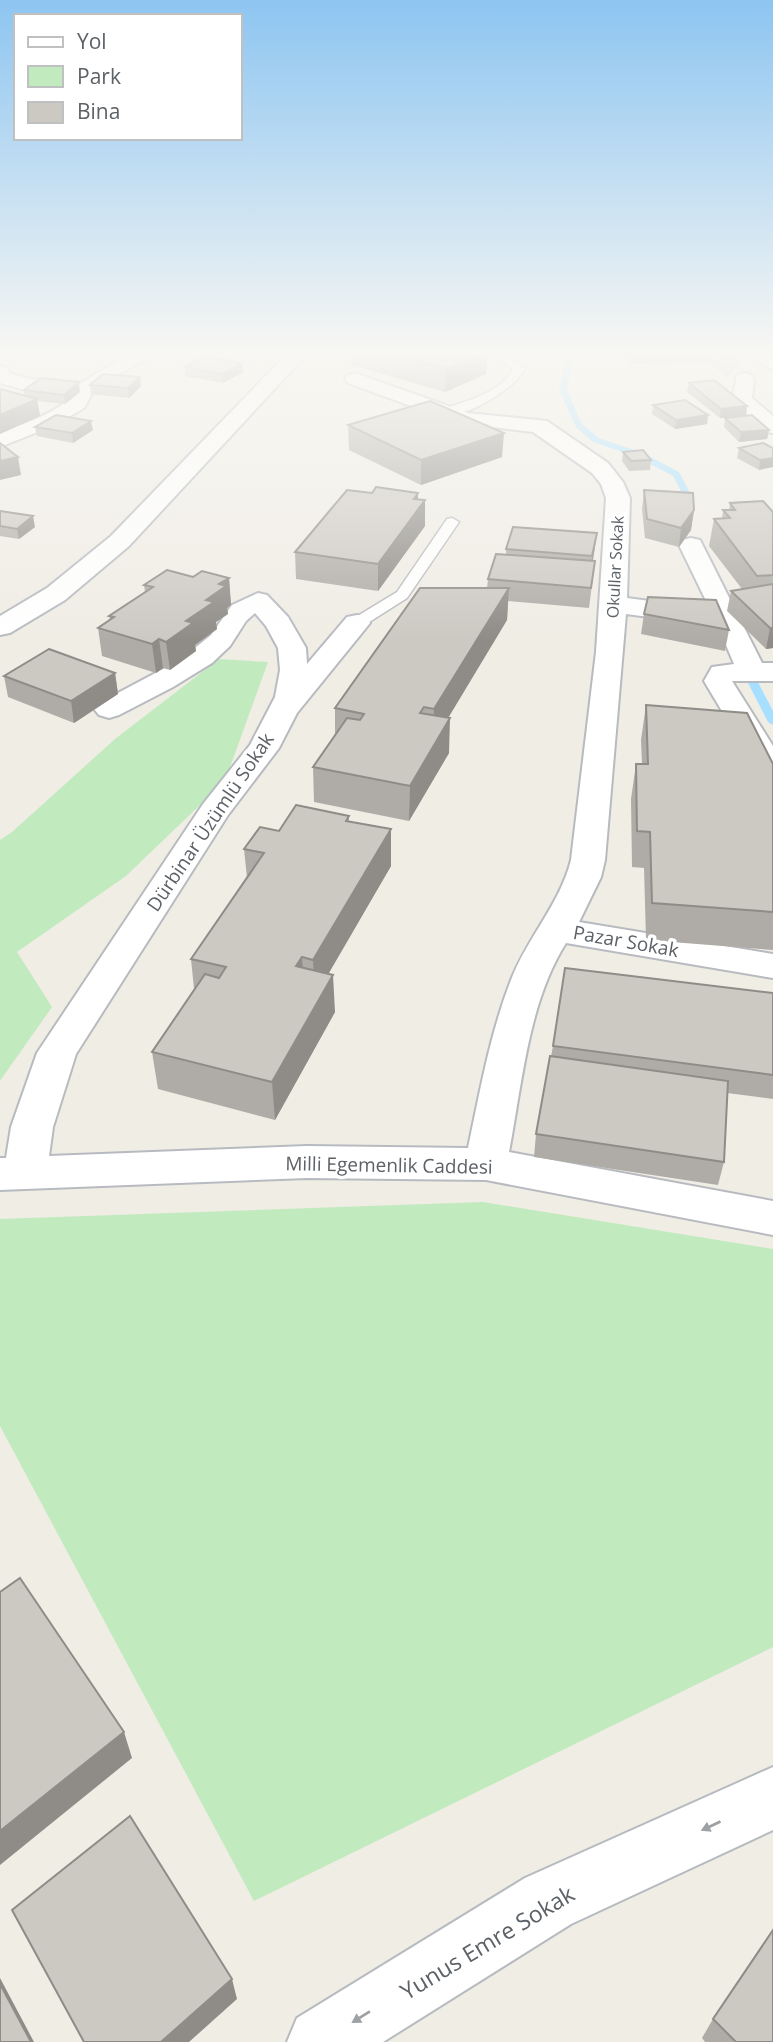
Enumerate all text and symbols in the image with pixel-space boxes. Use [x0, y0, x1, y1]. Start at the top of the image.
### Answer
legend [14, 14, 242, 140]
text: Yol [77, 27, 107, 55]
text: Park [77, 62, 121, 90]
text: Bina [77, 97, 120, 125]
street label: Okullar Sokak [601, 515, 629, 619]
street label: Dürbinar Üzümlü Sokak [140, 728, 280, 916]
street label: Pazar Sokak [571, 919, 681, 963]
street label: Milli Egemenlik Caddesi [285, 1150, 493, 1180]
one-way arrow [701, 1820, 721, 1832]
street label: Yunus Emre Sokak [394, 1877, 580, 2007]
one-way arrow [352, 2011, 371, 2023]

